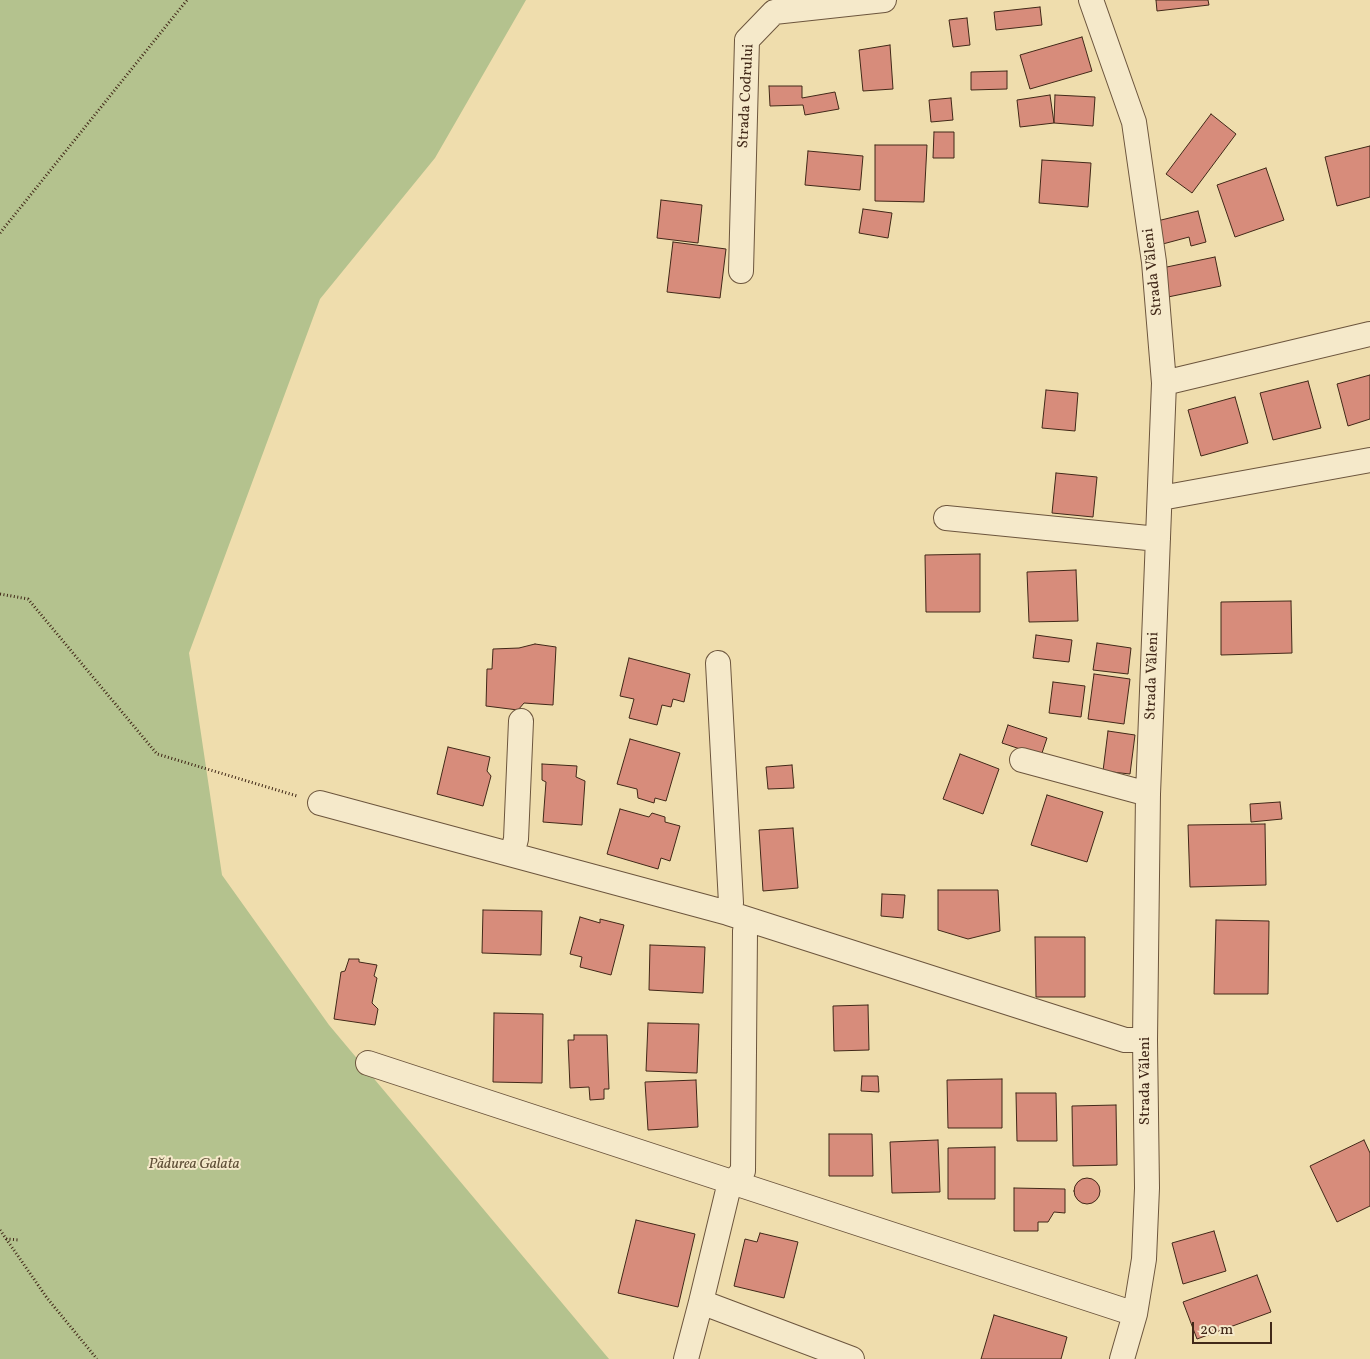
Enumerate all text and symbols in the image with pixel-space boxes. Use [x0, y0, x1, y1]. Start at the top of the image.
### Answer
street label: Strada Codrului [735, 43, 759, 149]
street label: Strada Văleni [1140, 227, 1168, 317]
street label: Strada Văleni [1142, 632, 1164, 720]
street label: Strada Văleni [1137, 1037, 1155, 1125]
park label: Pădurea Galata [148, 1156, 240, 1174]
scale bar [1195, 1312, 1275, 1344]
text: 20 m [1200, 1320, 1233, 1341]

